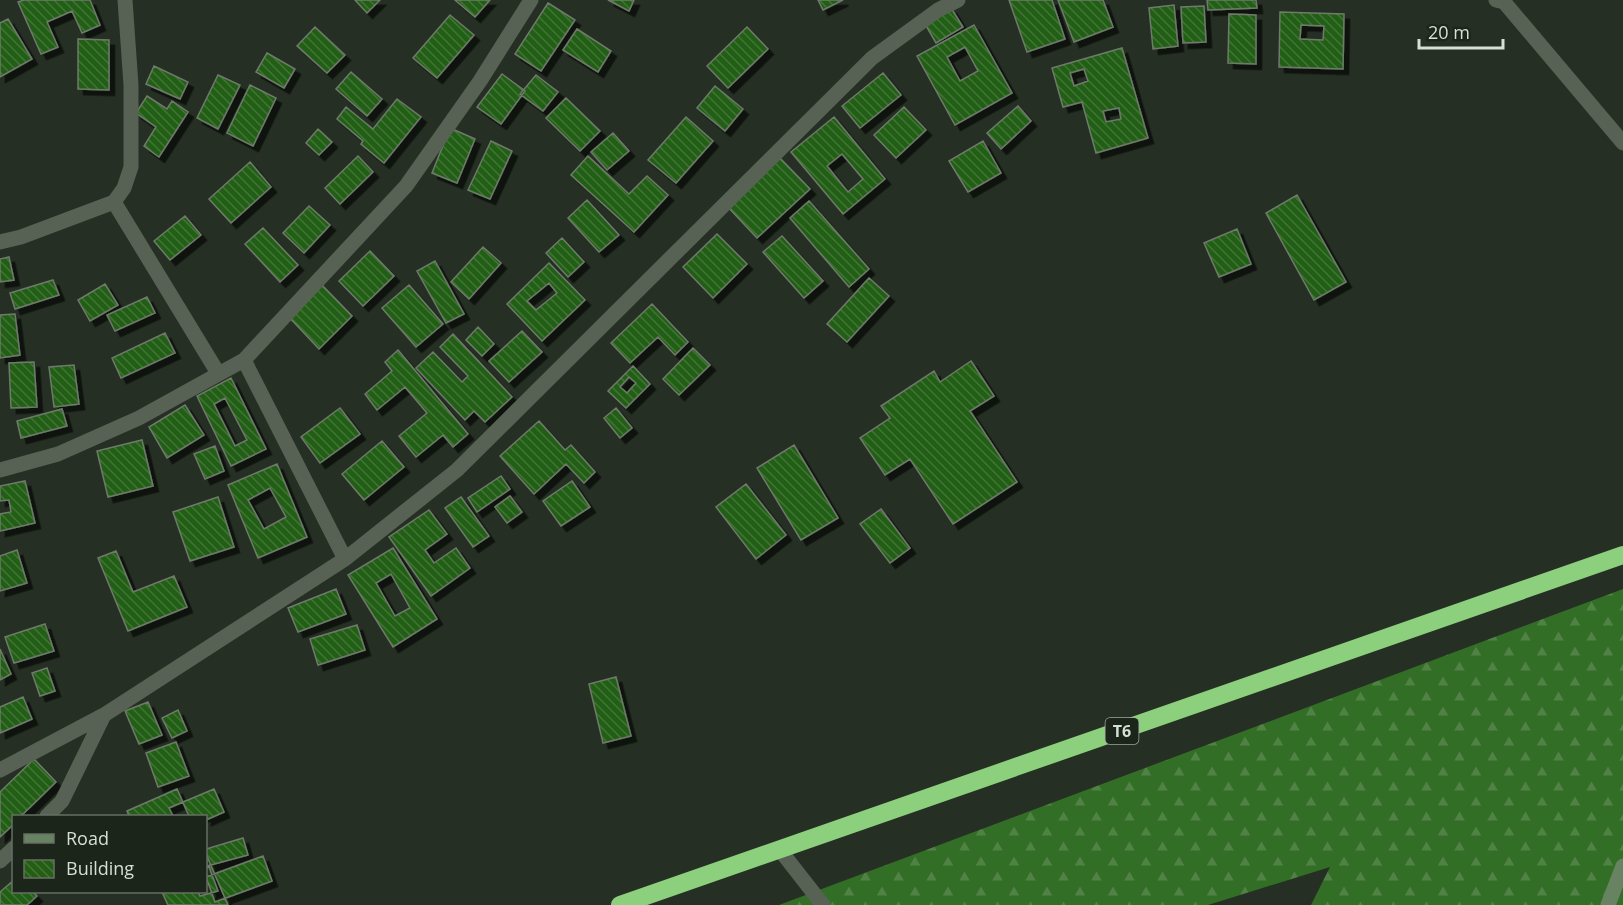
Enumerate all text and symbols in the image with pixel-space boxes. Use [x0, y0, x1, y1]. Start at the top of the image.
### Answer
scale bar [1419, 12, 1503, 50]
text: 20 m [1428, 20, 1470, 44]
road number: T6 [1106, 718, 1138, 744]
legend [12, 815, 207, 893]
text: Road [66, 826, 109, 850]
text: Building [66, 856, 134, 880]

